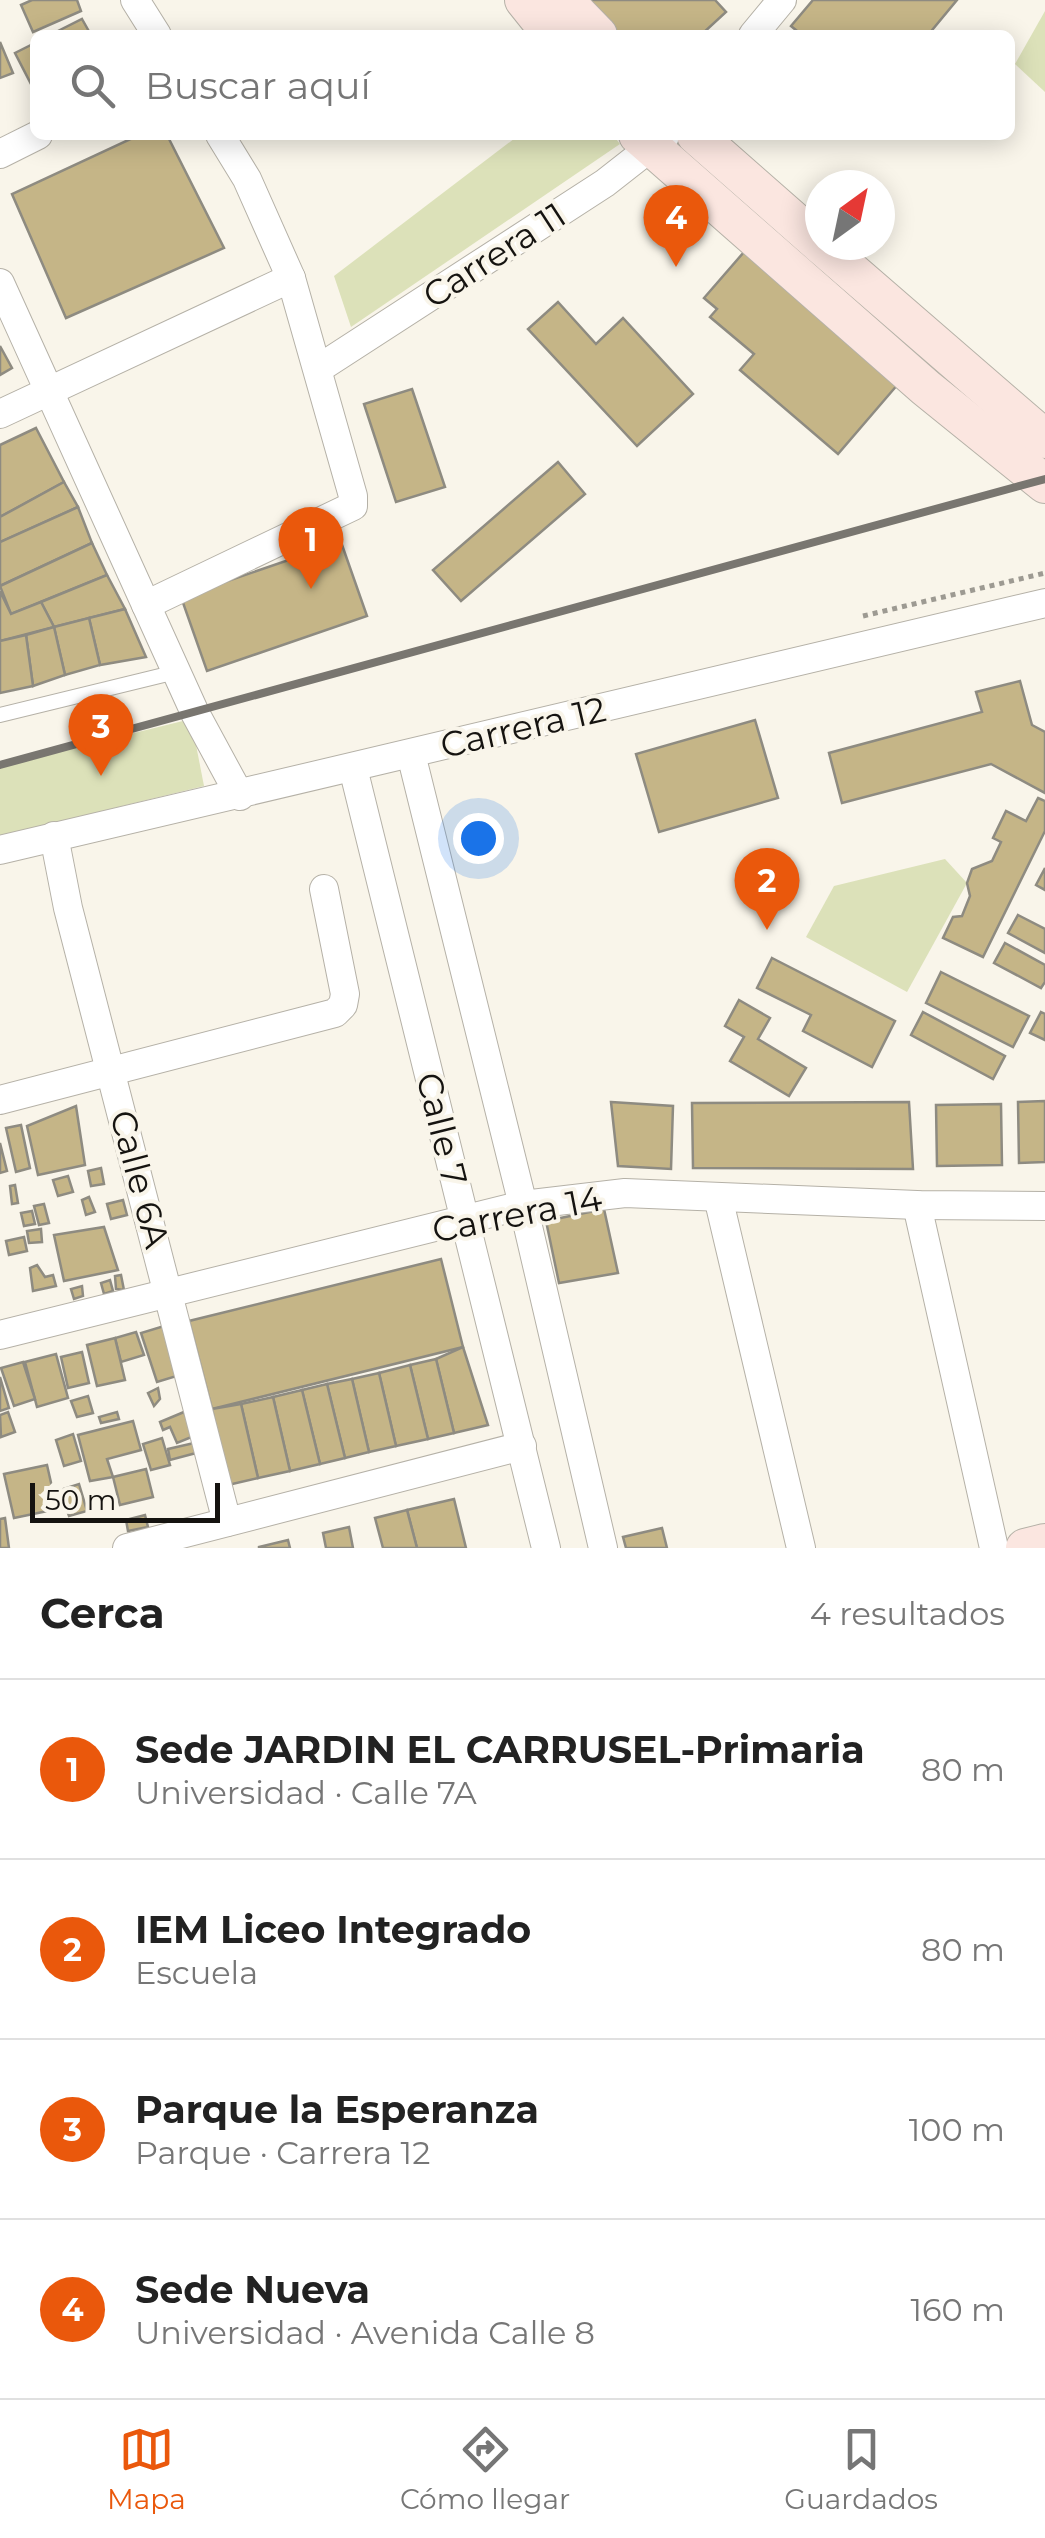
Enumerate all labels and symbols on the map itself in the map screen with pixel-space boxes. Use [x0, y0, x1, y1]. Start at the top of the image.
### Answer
north arrow [805, 170, 895, 260]
pin: 4 [644, 184, 708, 267]
street label: Carrera 11 [415, 193, 573, 317]
pin: 1 [278, 506, 344, 589]
street label: Carrera 12 [436, 687, 610, 767]
pin: 3 [68, 694, 134, 776]
your location [453, 813, 504, 864]
pin: 2 [734, 848, 800, 930]
street label: Calle 7 [407, 1068, 477, 1190]
street label: Calle 6A [101, 1105, 179, 1254]
street label: Carrera 14 [429, 1176, 605, 1252]
scale bar [30, 1478, 220, 1522]

